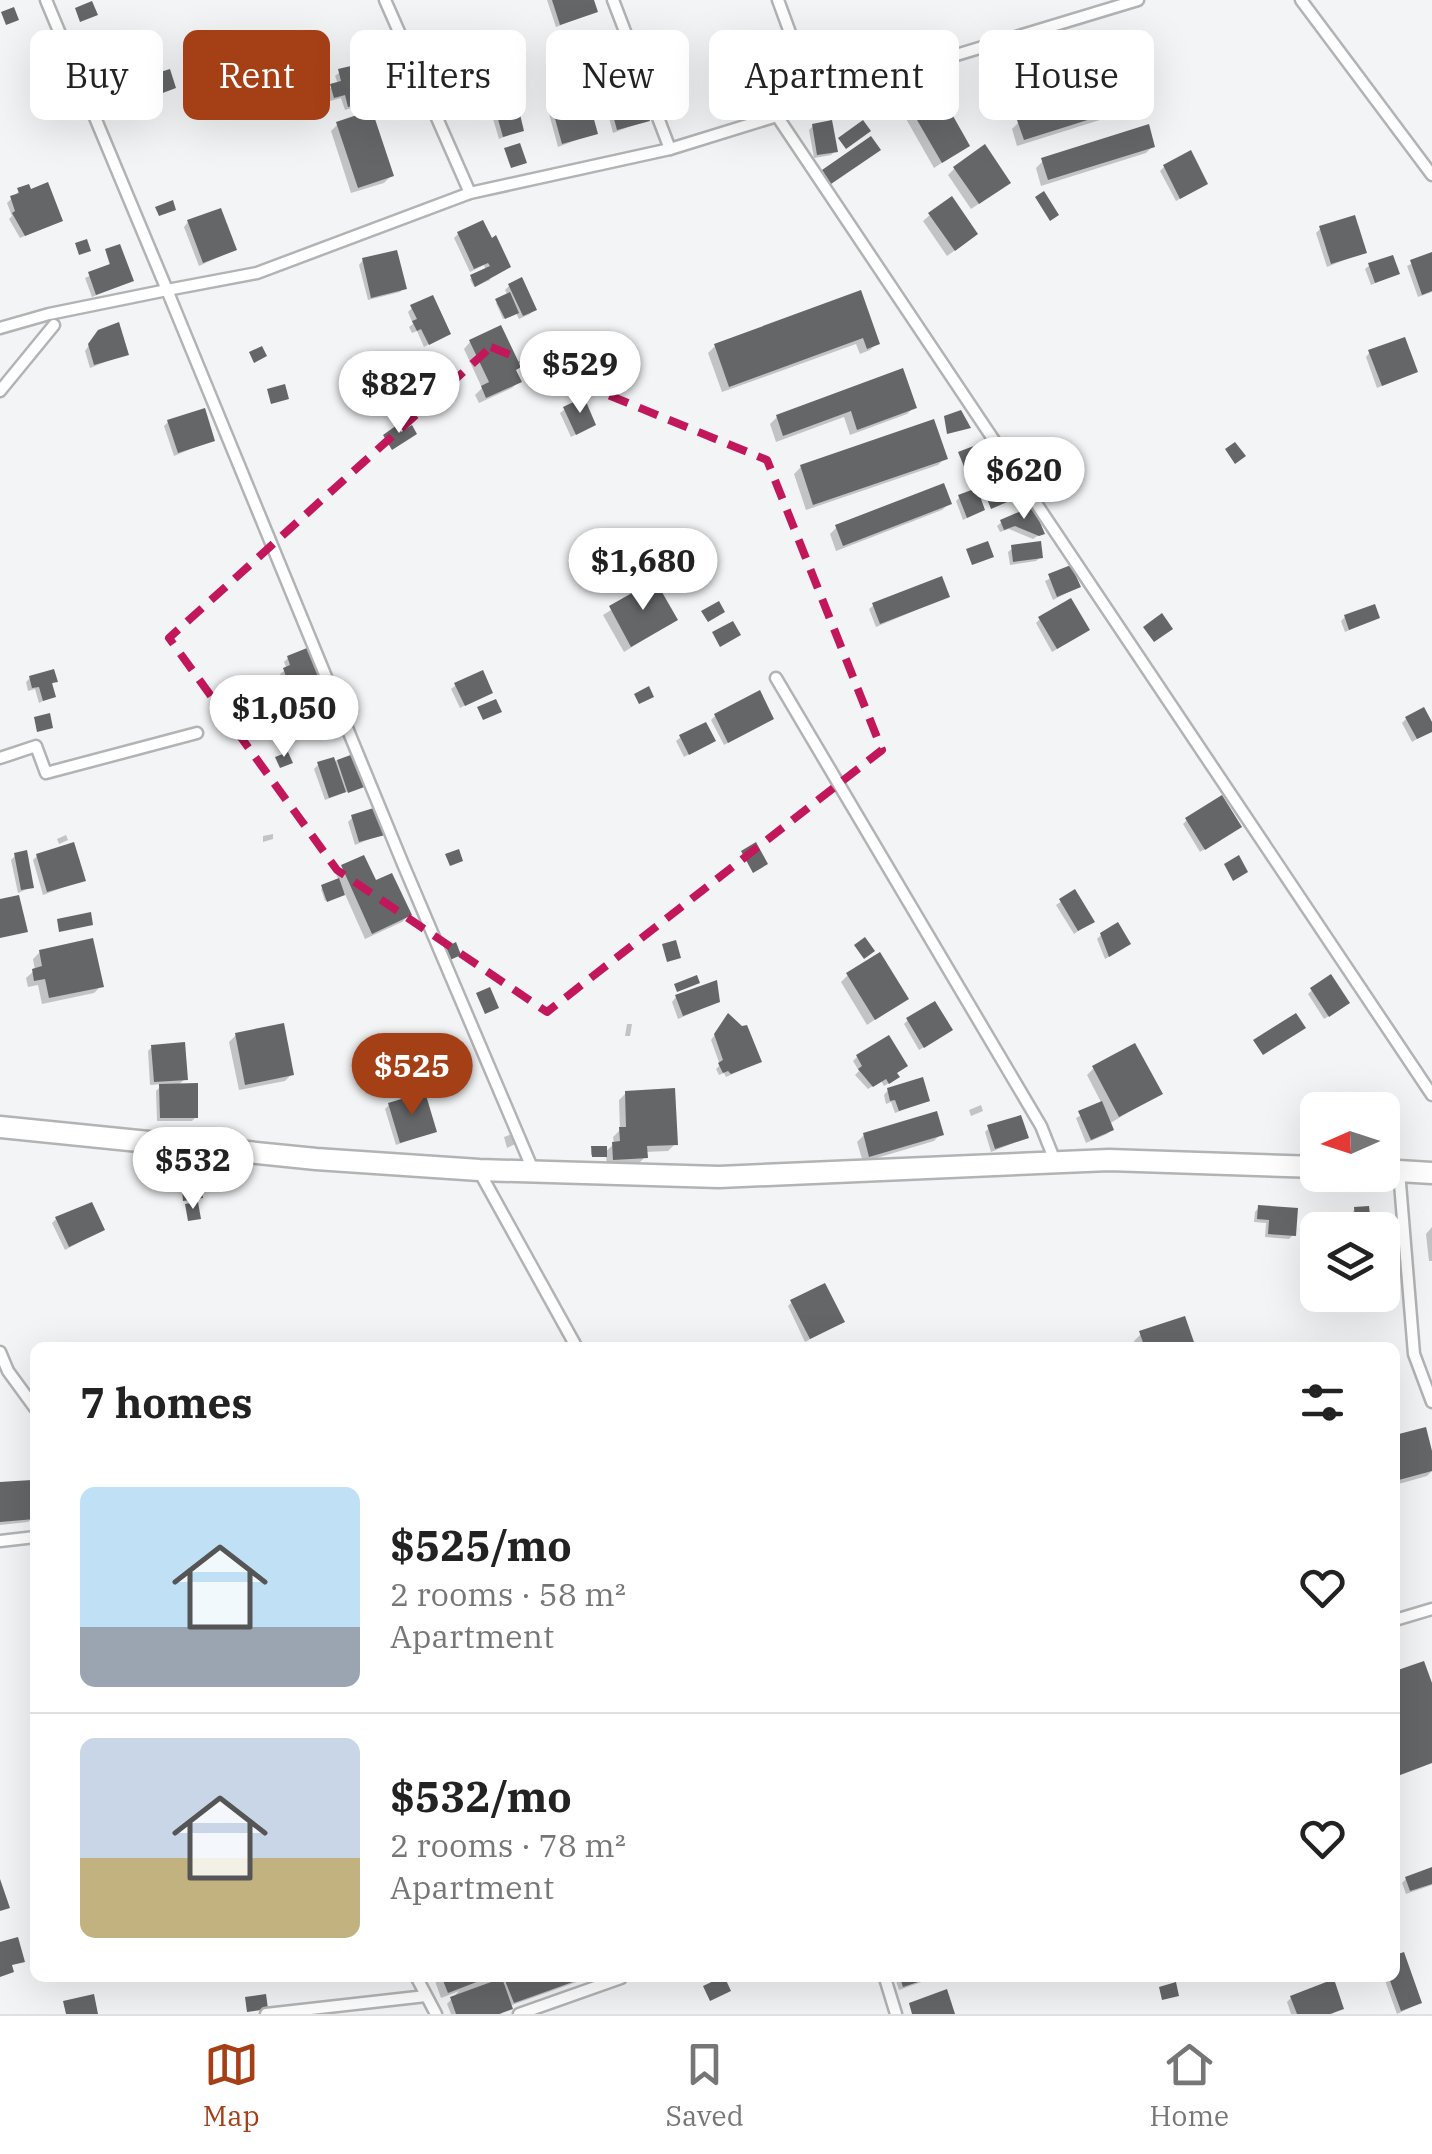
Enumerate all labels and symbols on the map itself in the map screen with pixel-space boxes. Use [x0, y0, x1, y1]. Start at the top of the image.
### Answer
pin: $529 [521, 331, 639, 416]
pin: $827 [340, 351, 458, 436]
pin: $620 [965, 437, 1083, 522]
pin: $1,680 [562, 528, 724, 613]
pin: $1,050 [203, 675, 365, 760]
pin: $525 [353, 1033, 471, 1118]
north arrow [1300, 1092, 1400, 1192]
pin: $532 [134, 1127, 252, 1212]

